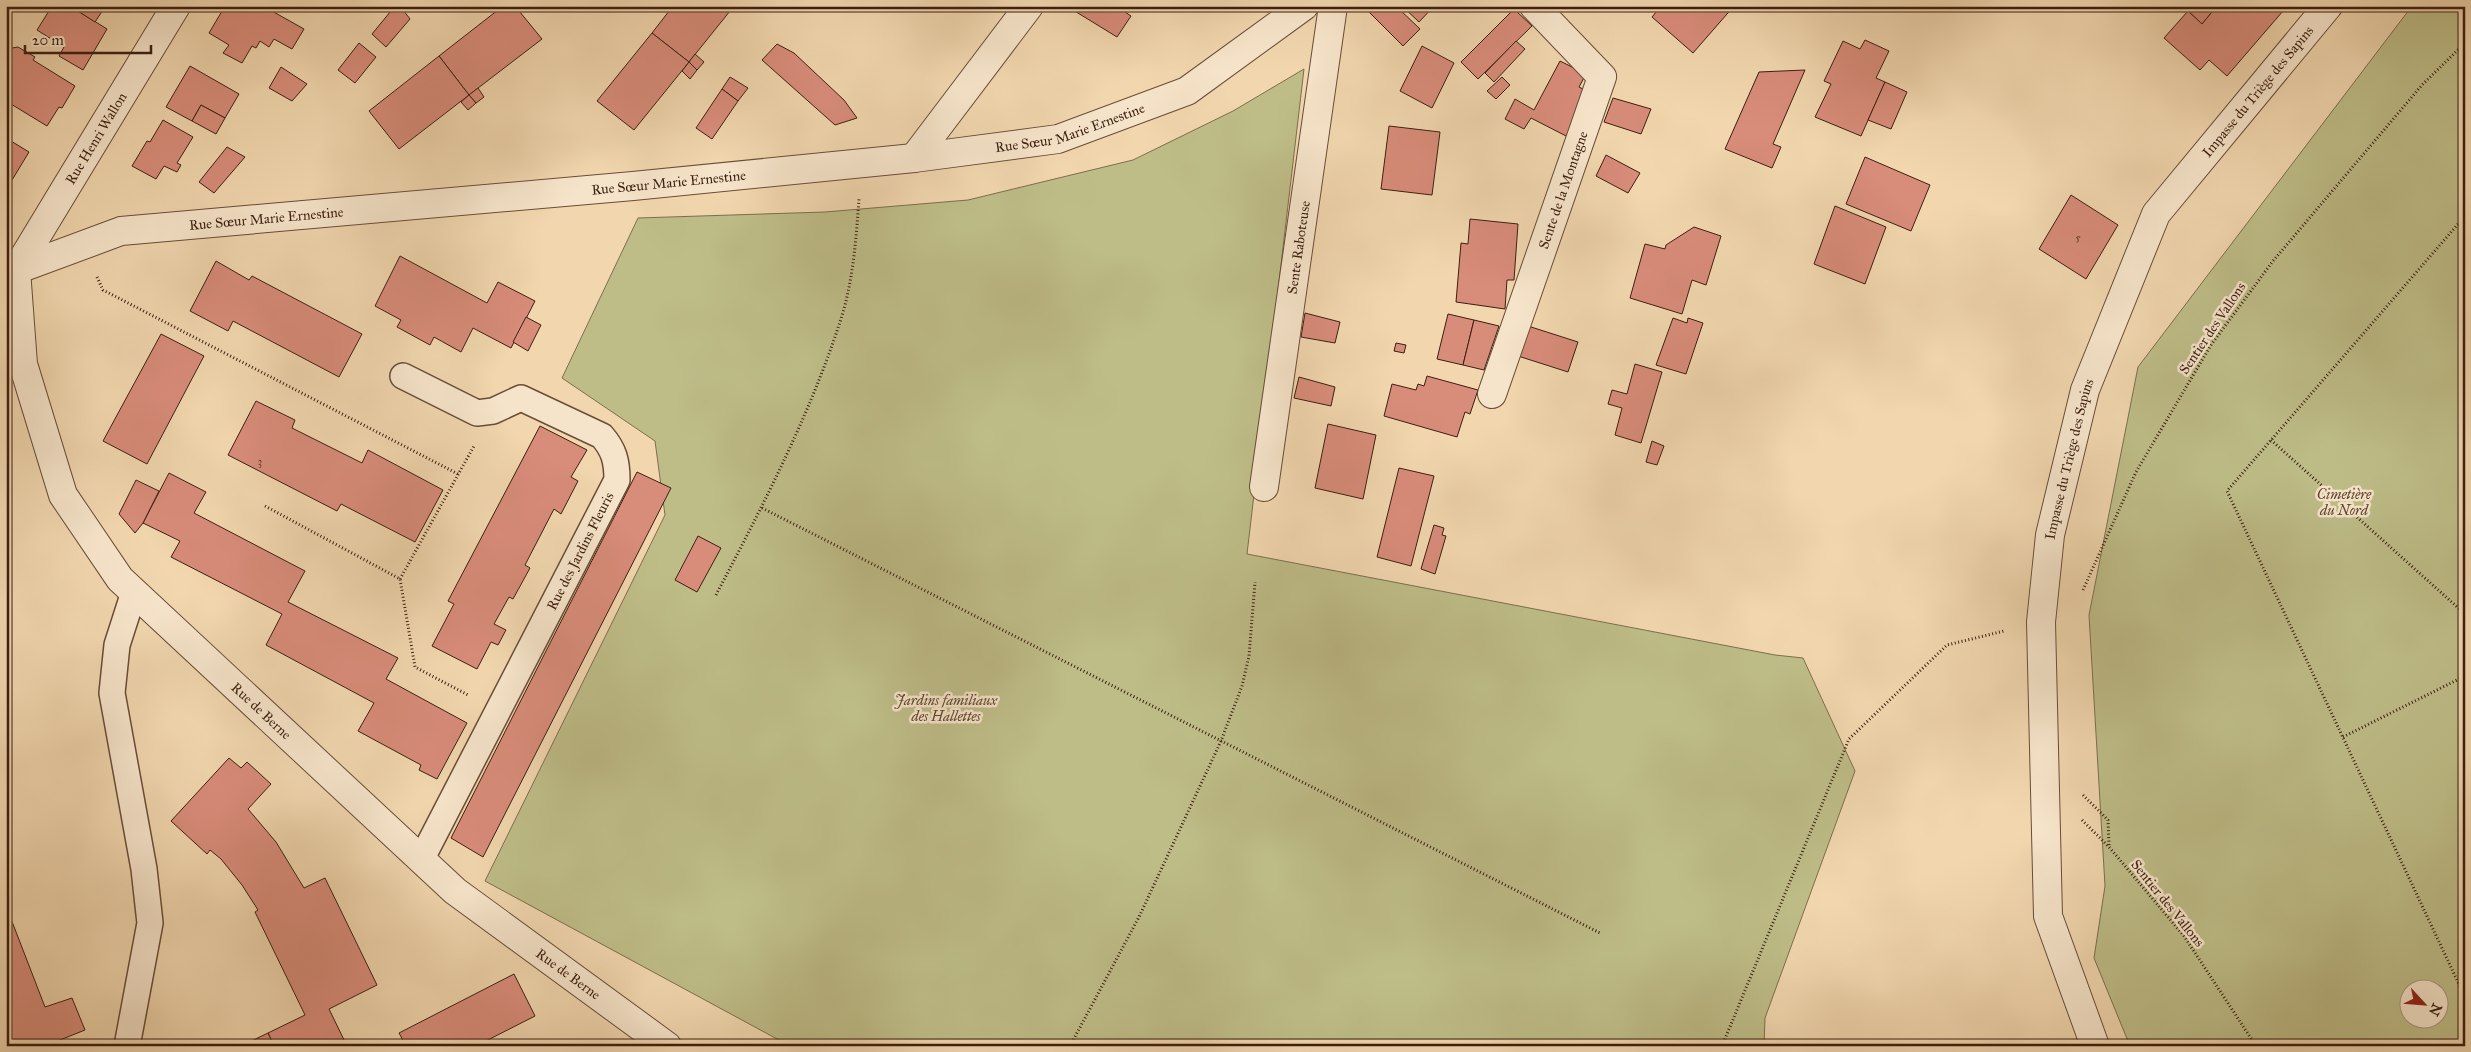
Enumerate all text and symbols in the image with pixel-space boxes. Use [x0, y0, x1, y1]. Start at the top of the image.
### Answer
scale bar [25, 22, 151, 54]
street label: Impasse du Triège des Sapins [2199, 22, 2317, 161]
text: 20 m [32, 31, 64, 49]
street label: Rue Henri Wallon [62, 89, 131, 188]
street label: Rue Sœur Marie Ernestine [994, 99, 1147, 156]
street label: Sente de la Montagne [1535, 129, 1592, 251]
street label: Rue Sœur Marie Ernestine [591, 167, 747, 199]
street label: Sente Raboteuse [1284, 200, 1314, 295]
street label: Rue Sœur Marie Ernestine [188, 203, 344, 234]
house number: 5 [2075, 231, 2081, 244]
street label: Sentier des Vallons [2175, 279, 2249, 377]
street label: Impasse du Triège des Sapins [2042, 376, 2098, 540]
house number: 3 [258, 455, 262, 468]
park label: Cimetière du Nord [2317, 486, 2372, 519]
street label: Rue des Jardins Fleuris [543, 489, 619, 614]
street label: Rue de Berne [228, 679, 295, 743]
park label: Jardins familiaux des Hallettes [894, 692, 998, 725]
street label: Sentier des Vallons [2127, 856, 2208, 950]
street label: Rue de Berne [533, 945, 604, 1004]
north arrow [2398, 980, 2448, 1030]
text: N [2425, 1000, 2445, 1019]

